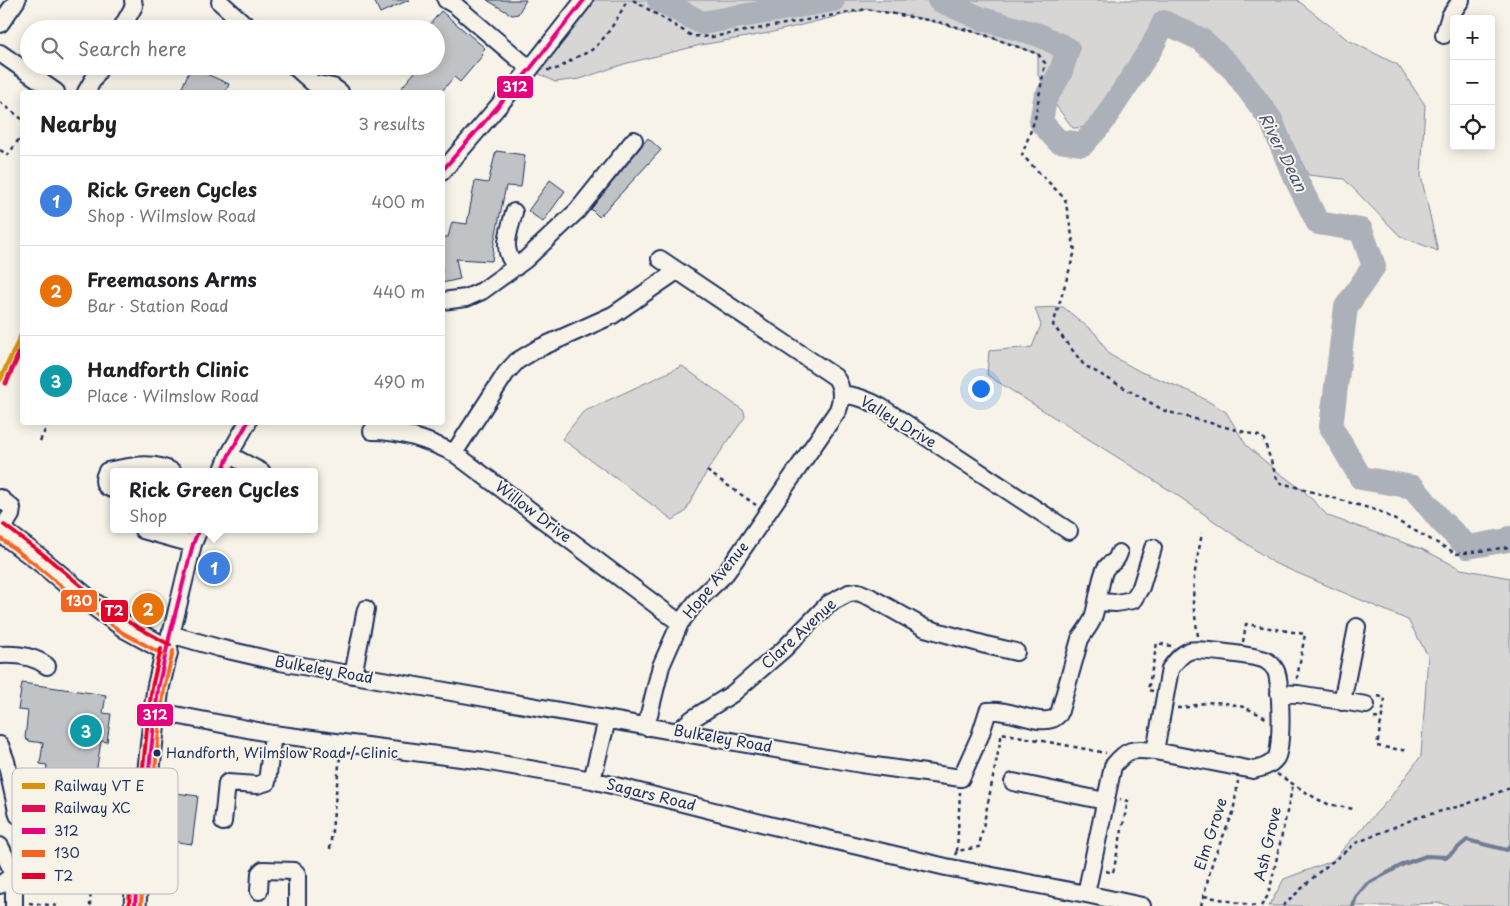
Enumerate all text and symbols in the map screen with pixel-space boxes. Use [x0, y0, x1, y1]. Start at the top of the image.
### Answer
map controls [1450, 15, 1495, 150]
button: + [1450, 15, 1495, 60]
search box [20, 20, 445, 75]
icon: search [38, 34, 66, 62]
text: Search here [78, 34, 187, 62]
button: − [1450, 60, 1495, 105]
line badge: 312 [496, 75, 534, 99]
text: 312 [503, 76, 528, 97]
button: locate [1450, 105, 1495, 150]
text: Nearby [40, 107, 117, 139]
water label: River Dean [1254, 108, 1314, 196]
text: 3 results [358, 111, 425, 135]
text: Rick Green Cycles [87, 175, 257, 203]
text: 1 [52, 189, 60, 213]
text: 400 m [372, 189, 425, 213]
text: Shop · Wilmslow Road [87, 203, 256, 227]
text: Freemasons Arms [87, 265, 257, 293]
text: 2 [50, 279, 62, 303]
text: 440 m [373, 279, 425, 303]
text: Bar · Station Road [87, 293, 229, 317]
text: Handforth Clinic [87, 355, 249, 383]
text: 3 [51, 369, 61, 393]
text: 490 m [374, 369, 425, 393]
your location [968, 376, 994, 402]
text: Place · Wilmslow Road [87, 383, 259, 407]
street label: Valley Drive [856, 389, 941, 453]
popup [110, 468, 318, 533]
street label: Willow Drive [491, 474, 577, 547]
text: Rick Green Cycles [129, 475, 299, 503]
text: Shop [129, 503, 167, 527]
street label: Hope Avenue [677, 536, 753, 623]
pin: 1 [198, 549, 230, 587]
line badge: 130 [60, 589, 98, 613]
text: 130 [66, 590, 92, 611]
pin: 2 [132, 590, 164, 628]
street label: Clare Avenue [755, 592, 841, 674]
line badge: T2 [100, 599, 129, 623]
text: T2 [104, 600, 124, 621]
street label: Bulkeley Road [273, 649, 375, 689]
line badge: 312 [136, 703, 174, 727]
text: 312 [143, 704, 168, 725]
pin: 3 [70, 712, 102, 750]
street label: Bulkeley Road [672, 718, 774, 758]
place label: Handforth, Wilmslow Road / Clinic [166, 742, 398, 763]
marker: Handforth, Wilmslow Road / Clinic [152, 748, 162, 758]
legend [12, 768, 178, 894]
street label: Sagars Road [604, 771, 699, 816]
text: Railway VT E [54, 775, 145, 796]
street label: Elm Grove [1187, 794, 1232, 873]
text: Railway XC [54, 797, 131, 818]
street label: Ash Grove [1247, 804, 1286, 883]
text: 312 [54, 820, 79, 841]
text: 130 [54, 842, 80, 863]
text: T2 [54, 865, 73, 886]

